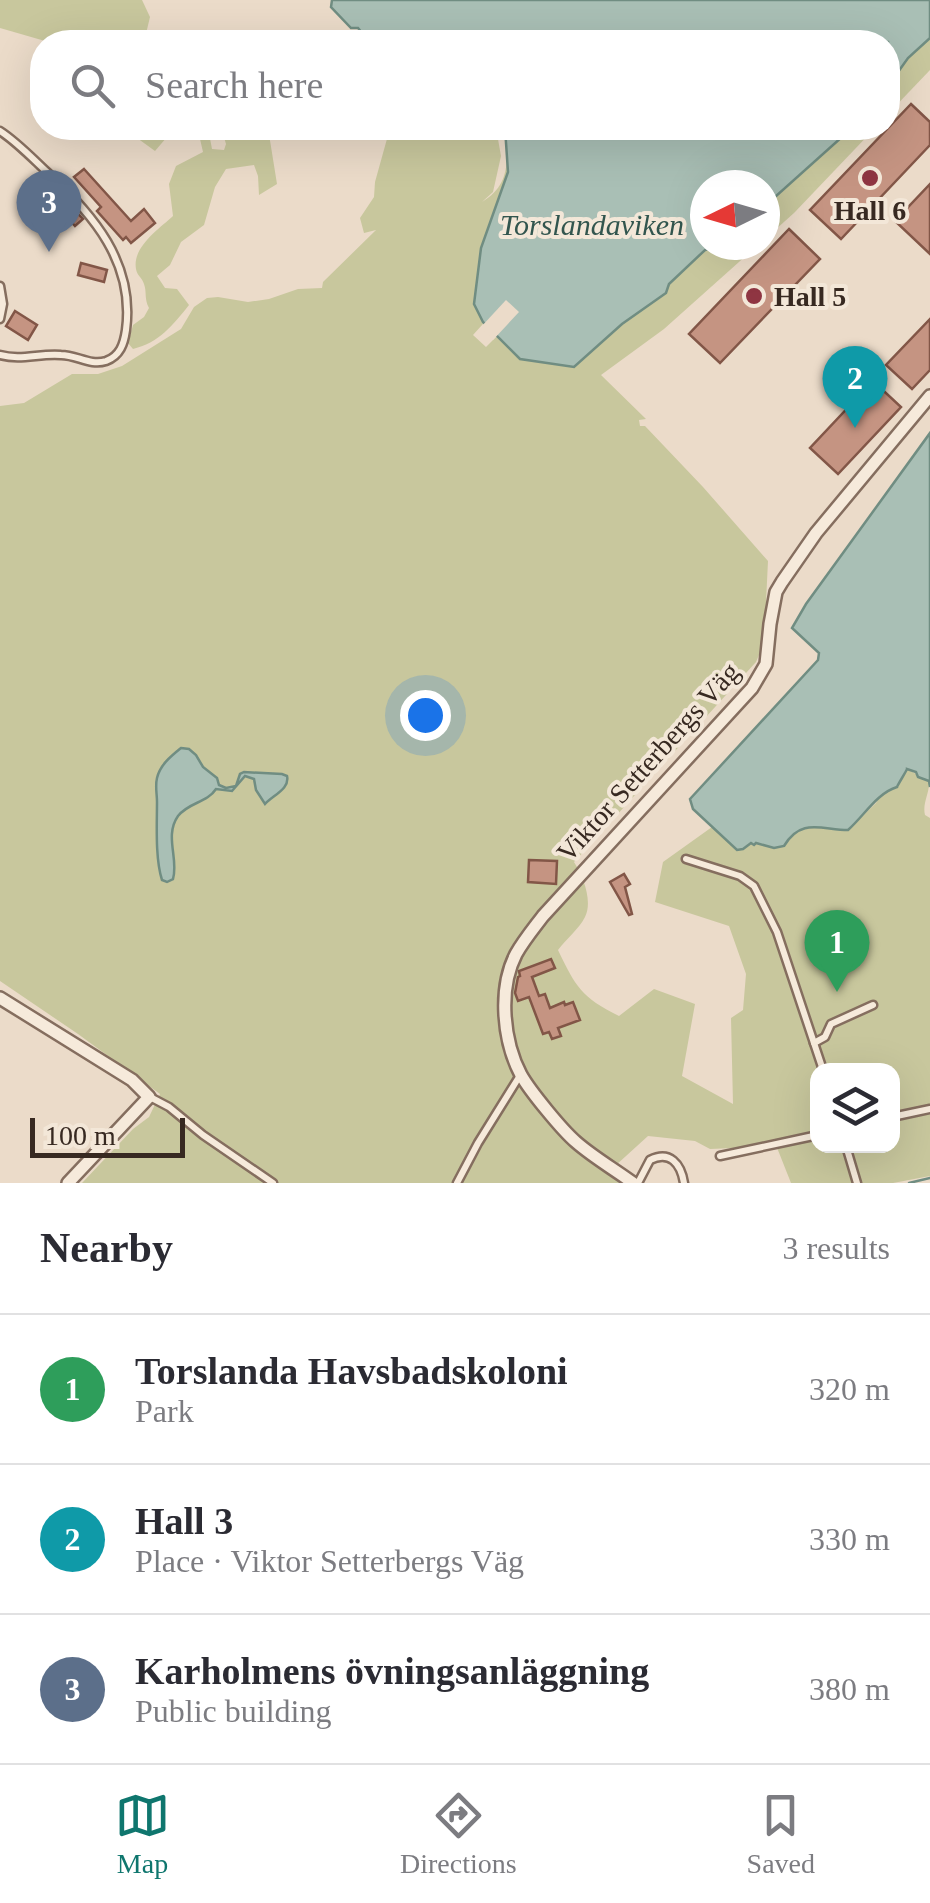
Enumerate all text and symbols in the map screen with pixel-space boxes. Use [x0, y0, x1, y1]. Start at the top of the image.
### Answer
search box [30, 30, 900, 140]
icon: search [65, 58, 120, 113]
text: Search here [145, 64, 323, 106]
marker: Hall 6 [859, 167, 881, 189]
pin: 3 [17, 170, 82, 252]
north arrow [690, 170, 780, 260]
place label: Hall 6 [834, 195, 906, 226]
water label: Torslandaviken [500, 208, 684, 241]
place label: Hall 5 [774, 281, 846, 312]
marker: Hall 5 [743, 285, 765, 307]
pin: 2 [822, 346, 888, 428]
street label: Viktor Setterbergs Väg [550, 656, 746, 868]
your location [400, 690, 451, 741]
pin: 1 [804, 910, 870, 992]
map controls [810, 1063, 900, 1153]
button: layers [810, 1063, 900, 1153]
scale bar [30, 1113, 185, 1158]
text: 100 m [45, 1120, 116, 1151]
text: Nearby [40, 1225, 173, 1271]
text: 3 results [782, 1230, 890, 1266]
text: Torslanda Havsbadskoloni [135, 1350, 568, 1392]
text: 1 [65, 1371, 81, 1407]
text: 320 m [809, 1371, 890, 1407]
text: Park [135, 1393, 194, 1429]
text: Hall 3 [135, 1500, 233, 1542]
text: 2 [65, 1521, 81, 1557]
text: 330 m [809, 1521, 890, 1557]
text: Place · Viktor Setterbergs Väg [135, 1543, 524, 1579]
text: Karholmens övningsanläggning [135, 1650, 649, 1692]
text: 3 [65, 1671, 81, 1707]
text: 380 m [809, 1671, 890, 1707]
text: Public building [135, 1693, 331, 1729]
tab: Map [115, 1788, 170, 1880]
tab: Directions [400, 1788, 517, 1880]
tab: Saved [747, 1788, 815, 1880]

